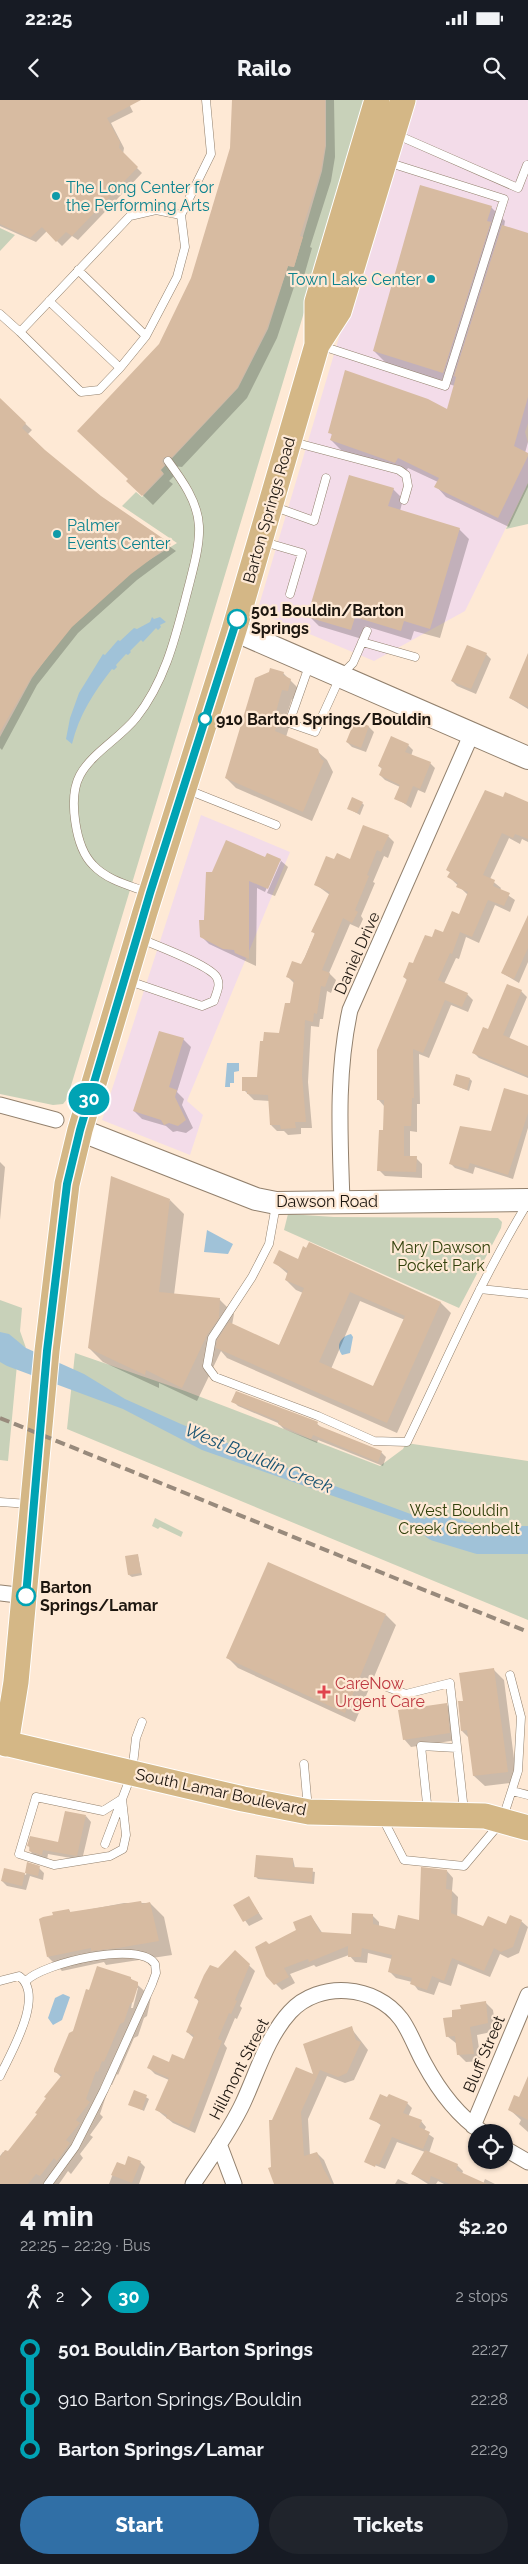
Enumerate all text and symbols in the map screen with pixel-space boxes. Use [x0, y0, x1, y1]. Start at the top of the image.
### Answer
text: 22:25 [25, 7, 72, 29]
icon: back [20, 54, 48, 82]
icon: search [480, 54, 508, 82]
text: Railo [237, 55, 291, 81]
place label: The Long Center for the Performing Arts [66, 178, 215, 215]
marker: The Long Center for the Performing Arts [50, 190, 62, 202]
place label: Town Lake Center [288, 270, 421, 289]
marker: Town Lake Center [425, 273, 437, 285]
street label: Barton Springs Road [239, 435, 299, 585]
place label: Palmer Events Center [67, 516, 171, 553]
marker: Palmer Events Center [51, 528, 63, 540]
place label: 501 Bouldin/Barton Springs [251, 601, 404, 638]
marker: 501 Bouldin/Barton Springs [227, 609, 247, 629]
place label: 910 Barton Springs/Bouldin [216, 710, 431, 729]
marker: 910 Barton Springs/Bouldin [198, 712, 212, 726]
street label: Daniel Drive [330, 909, 384, 997]
line badge: 30 [66, 1083, 112, 1115]
text: 30 [78, 1088, 100, 1109]
street label: Dawson Road [276, 1192, 378, 1211]
park label: Mary Dawson Pocket Park [391, 1238, 491, 1275]
water label: West Bouldin Creek [182, 1419, 336, 1497]
park label: West Bouldin Creek Greenbelt [398, 1501, 520, 1538]
place label: Barton Springs/Lamar [40, 1578, 158, 1615]
marker: Barton Springs/Lamar [16, 1586, 36, 1606]
place label: CareNow Urgent Care [335, 1674, 425, 1711]
marker: CareNow Urgent Care [317, 1685, 331, 1699]
street label: South Lamar Boulevard [134, 1765, 308, 1819]
street label: Bluff Street [459, 2012, 509, 2095]
street label: Hillmont Street [205, 2015, 273, 2123]
map controls [468, 2124, 513, 2169]
button: locate [468, 2124, 513, 2169]
text: 4 min [20, 2200, 94, 2233]
text: $2.20 [459, 2216, 508, 2238]
text: 22:25 – 22:29 · Bus [20, 2236, 150, 2255]
icon: walk [20, 2283, 48, 2311]
icon: forward [72, 2283, 100, 2311]
text: 30 [118, 2286, 139, 2307]
text: 2 [56, 2287, 64, 2306]
text: 2 stops [456, 2287, 508, 2306]
text: 501 Bouldin/Barton Springs [58, 2338, 313, 2360]
text: 22:27 [471, 2340, 508, 2359]
text: 910 Barton Springs/Bouldin [58, 2388, 302, 2410]
text: 22:28 [470, 2390, 508, 2409]
text: Barton Springs/Lamar [58, 2438, 264, 2460]
text: 22:29 [471, 2440, 508, 2459]
button: Start [20, 2496, 259, 2554]
button: Tickets [269, 2496, 508, 2554]

